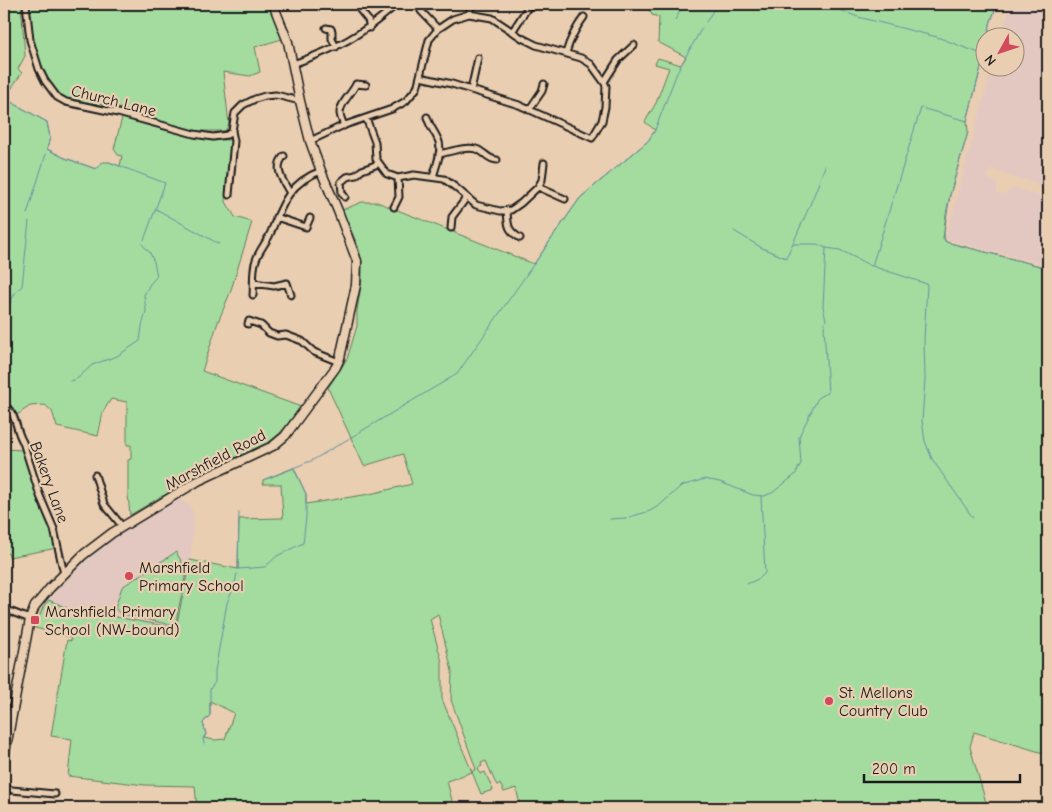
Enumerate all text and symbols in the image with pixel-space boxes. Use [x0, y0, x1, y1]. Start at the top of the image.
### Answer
north arrow [974, 28, 1024, 78]
text: N [981, 51, 1000, 69]
street label: Church Lane [69, 82, 158, 120]
street label: Marshfield Road [162, 426, 269, 494]
street label: Bakery Lane [26, 439, 72, 525]
place label: Marshfield Primary School [139, 559, 244, 595]
marker: Marshfield Primary School [123, 570, 135, 582]
place label: Marshfield Primary School (NW-bound) [45, 603, 180, 639]
marker: Marshfield Primary School (NW-bound) [29, 614, 41, 626]
place label: St. Mellons Country Club [839, 684, 928, 720]
marker: St. Mellons Country Club [823, 695, 835, 707]
scale bar [864, 752, 1021, 784]
text: 200 m [872, 760, 916, 778]

